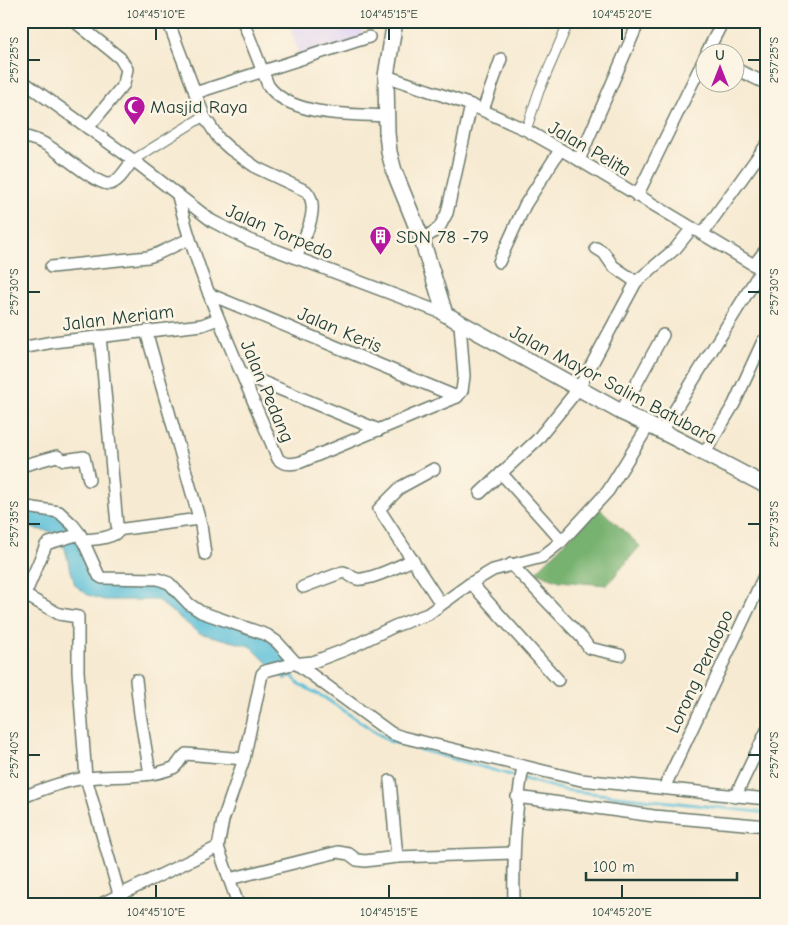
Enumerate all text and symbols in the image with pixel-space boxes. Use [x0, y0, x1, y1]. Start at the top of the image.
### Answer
text: 104°45'10"E [127, 7, 185, 21]
text: 104°45'15"E [360, 7, 418, 21]
text: 104°45'20"E [592, 7, 652, 21]
text: 2°57'25"S [7, 36, 21, 83]
text: 2°57'25"S [767, 36, 781, 83]
north arrow [696, 42, 746, 92]
text: U [715, 47, 725, 64]
mosque icon: Masjid Raya [122, 94, 146, 125]
place label: Masjid Raya [150, 96, 248, 118]
street label: Jalan Pelita [544, 116, 635, 181]
street label: Jalan Torpedo [222, 199, 337, 264]
building icon: SDN 78 -79 [368, 224, 392, 255]
place label: SDN 78 -79 [396, 226, 489, 248]
text: 2°57'30"S [7, 268, 21, 316]
text: 2°57'30"S [767, 268, 781, 316]
street label: Jalan Meriam [61, 300, 175, 336]
street label: Jalan Keris [294, 302, 385, 358]
street label: Jalan Mayor Salim Batubara [506, 321, 721, 449]
street label: Jalan Pedang [236, 337, 299, 446]
text: 2°57'35"S [7, 500, 21, 547]
text: 2°57'35"S [767, 500, 781, 547]
street label: Lorong Pendopo [662, 606, 738, 737]
text: 2°57'40"S [7, 731, 21, 778]
text: 2°57'40"S [767, 731, 781, 778]
scale bar [586, 850, 737, 882]
text: 100 m [593, 858, 635, 876]
text: 104°45'10"E [127, 905, 185, 919]
text: 104°45'15"E [360, 905, 418, 919]
text: 104°45'20"E [592, 905, 652, 919]

